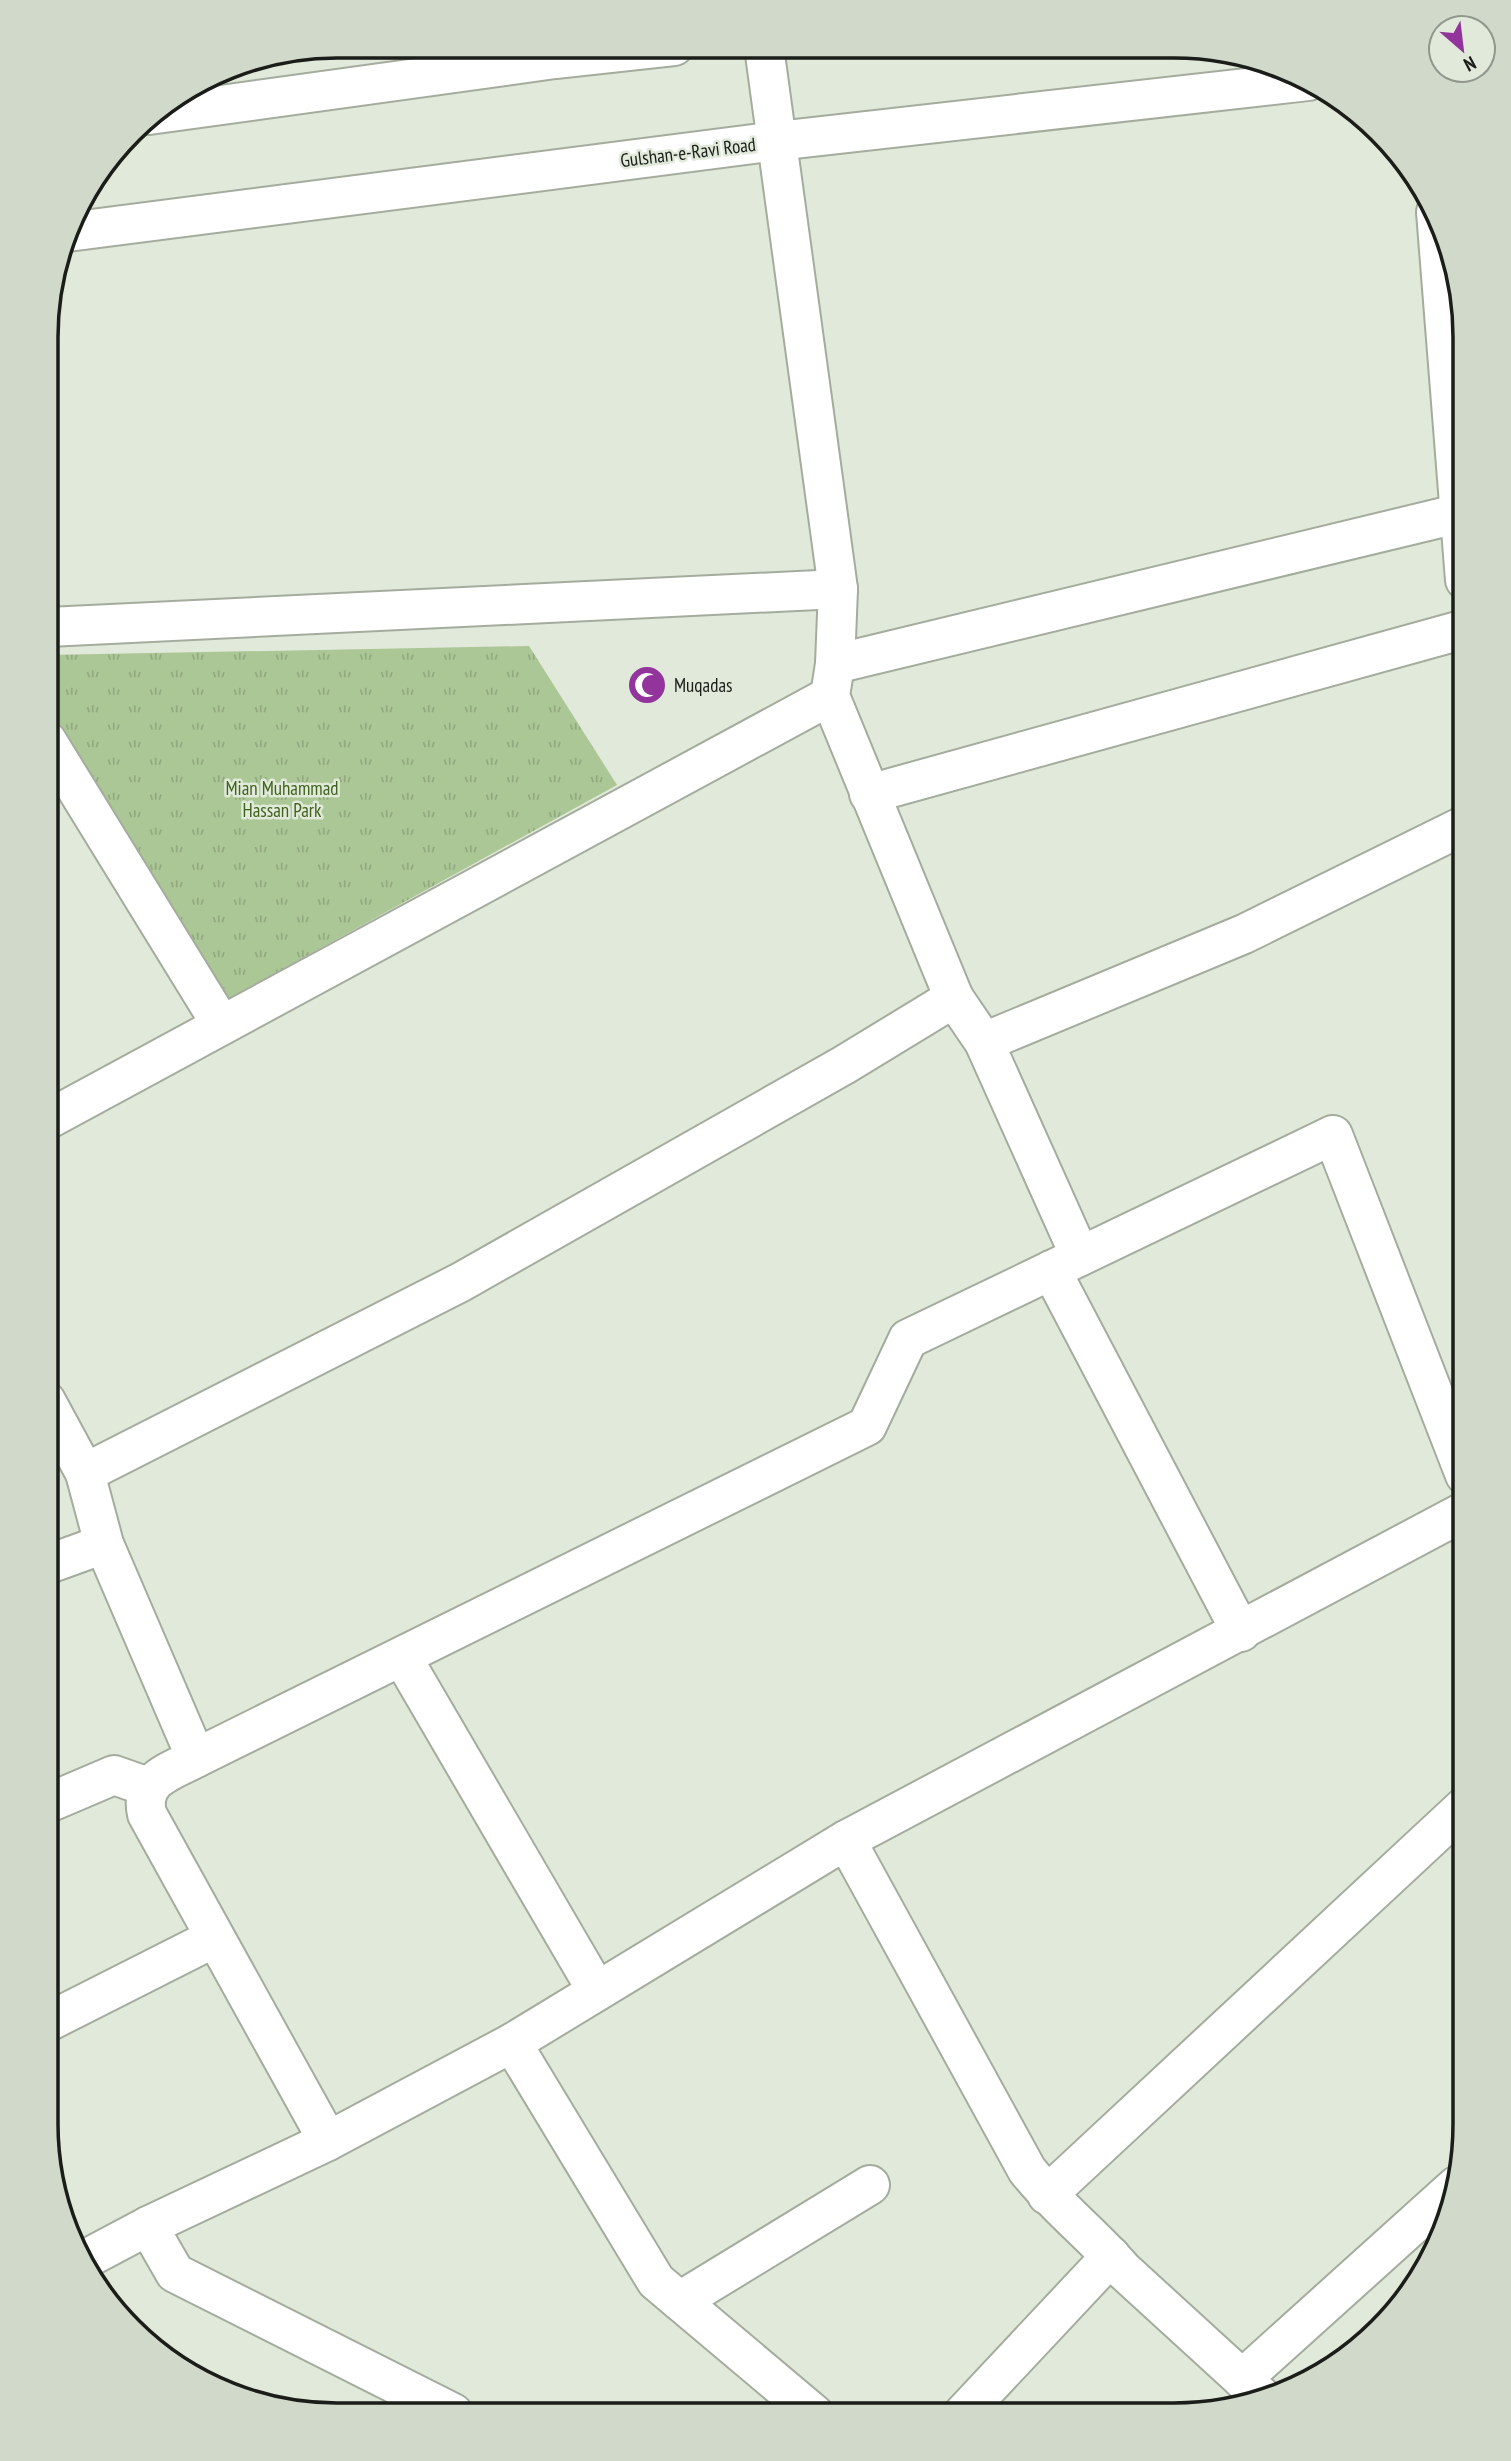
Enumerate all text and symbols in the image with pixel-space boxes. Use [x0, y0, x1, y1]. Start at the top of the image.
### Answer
north arrow [1427, 14, 1497, 84]
text: N [1460, 51, 1480, 77]
street label: Gulshan-e-Ravi Road [619, 132, 757, 172]
mosque icon: Muqadas [626, 664, 668, 706]
place label: Muqadas [674, 673, 732, 697]
park label: Mian Muhammad Hassan Park [225, 776, 339, 822]

